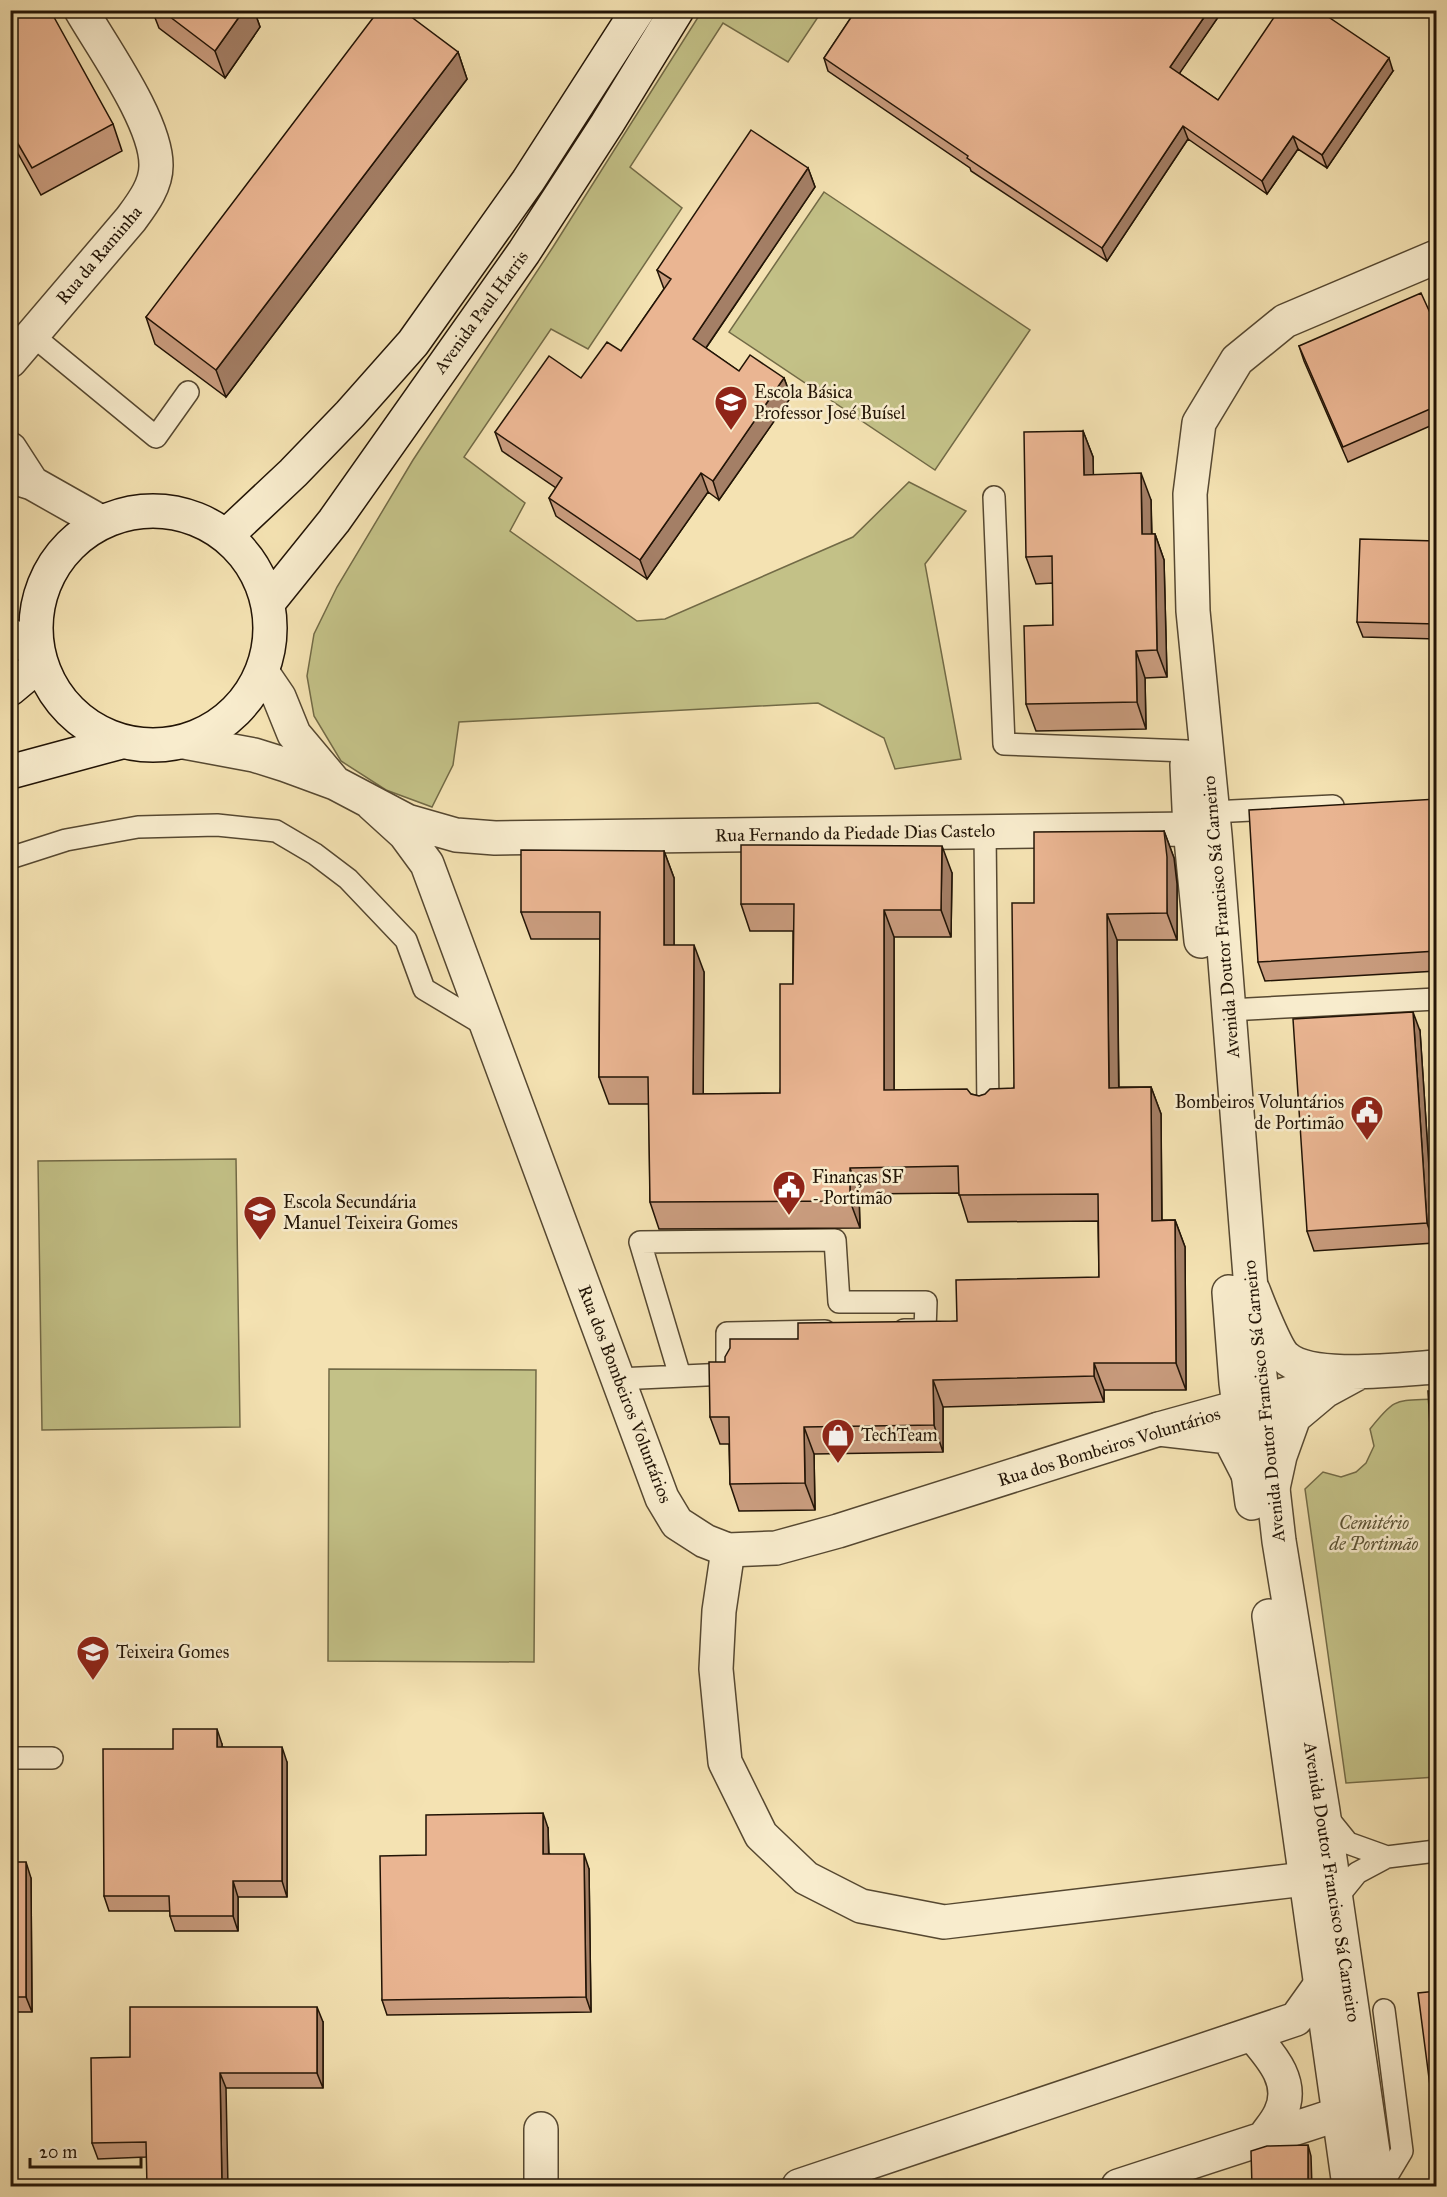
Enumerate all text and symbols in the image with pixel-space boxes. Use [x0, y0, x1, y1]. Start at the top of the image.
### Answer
street label: Rua da Raminha [51, 201, 147, 309]
street label: Avenida Paul Harris [428, 246, 533, 379]
place label: Escola Básica Professor José Buísel [754, 381, 906, 425]
school or university icon: Escola Básica Professor José Buísel [713, 384, 749, 431]
street label: Avenida Doutor Francisco Sá Carneiro [1198, 775, 1244, 1060]
street label: Rua Fernando da Piedade Dias Castelo [715, 820, 995, 846]
place label: Bombeiros Voluntários de Portimão [1175, 1091, 1344, 1134]
public building icon: Bombeiros Voluntários de Portimão [1349, 1094, 1385, 1141]
place label: Finanças SF - Portimão [812, 1166, 904, 1209]
public building icon: Finanças SF - Portimão [771, 1169, 807, 1216]
place label: Escola Secundária Manuel Teixeira Gomes [283, 1191, 458, 1234]
school or university icon: Escola Secundária Manuel Teixeira Gomes [242, 1194, 278, 1241]
street label: Avenida Doutor Francisco Sá Carneiro [1238, 1259, 1290, 1544]
street label: Rua dos Bombeiros Voluntários [573, 1282, 677, 1506]
street label: Rua dos Bombeiros Voluntários [995, 1403, 1223, 1491]
shop icon: TechTeam [820, 1417, 856, 1464]
place label: TechTeam [861, 1424, 938, 1446]
park label: Cemitério de Portimão [1329, 1512, 1419, 1555]
school or university icon: Teixeira Gomes [75, 1634, 111, 1681]
place label: Teixeira Gomes [116, 1641, 229, 1663]
street label: Avenida Doutor Francisco Sá Carneiro [1299, 1739, 1365, 2024]
scale bar [30, 2131, 141, 2169]
text: 20 m [39, 2141, 77, 2163]

